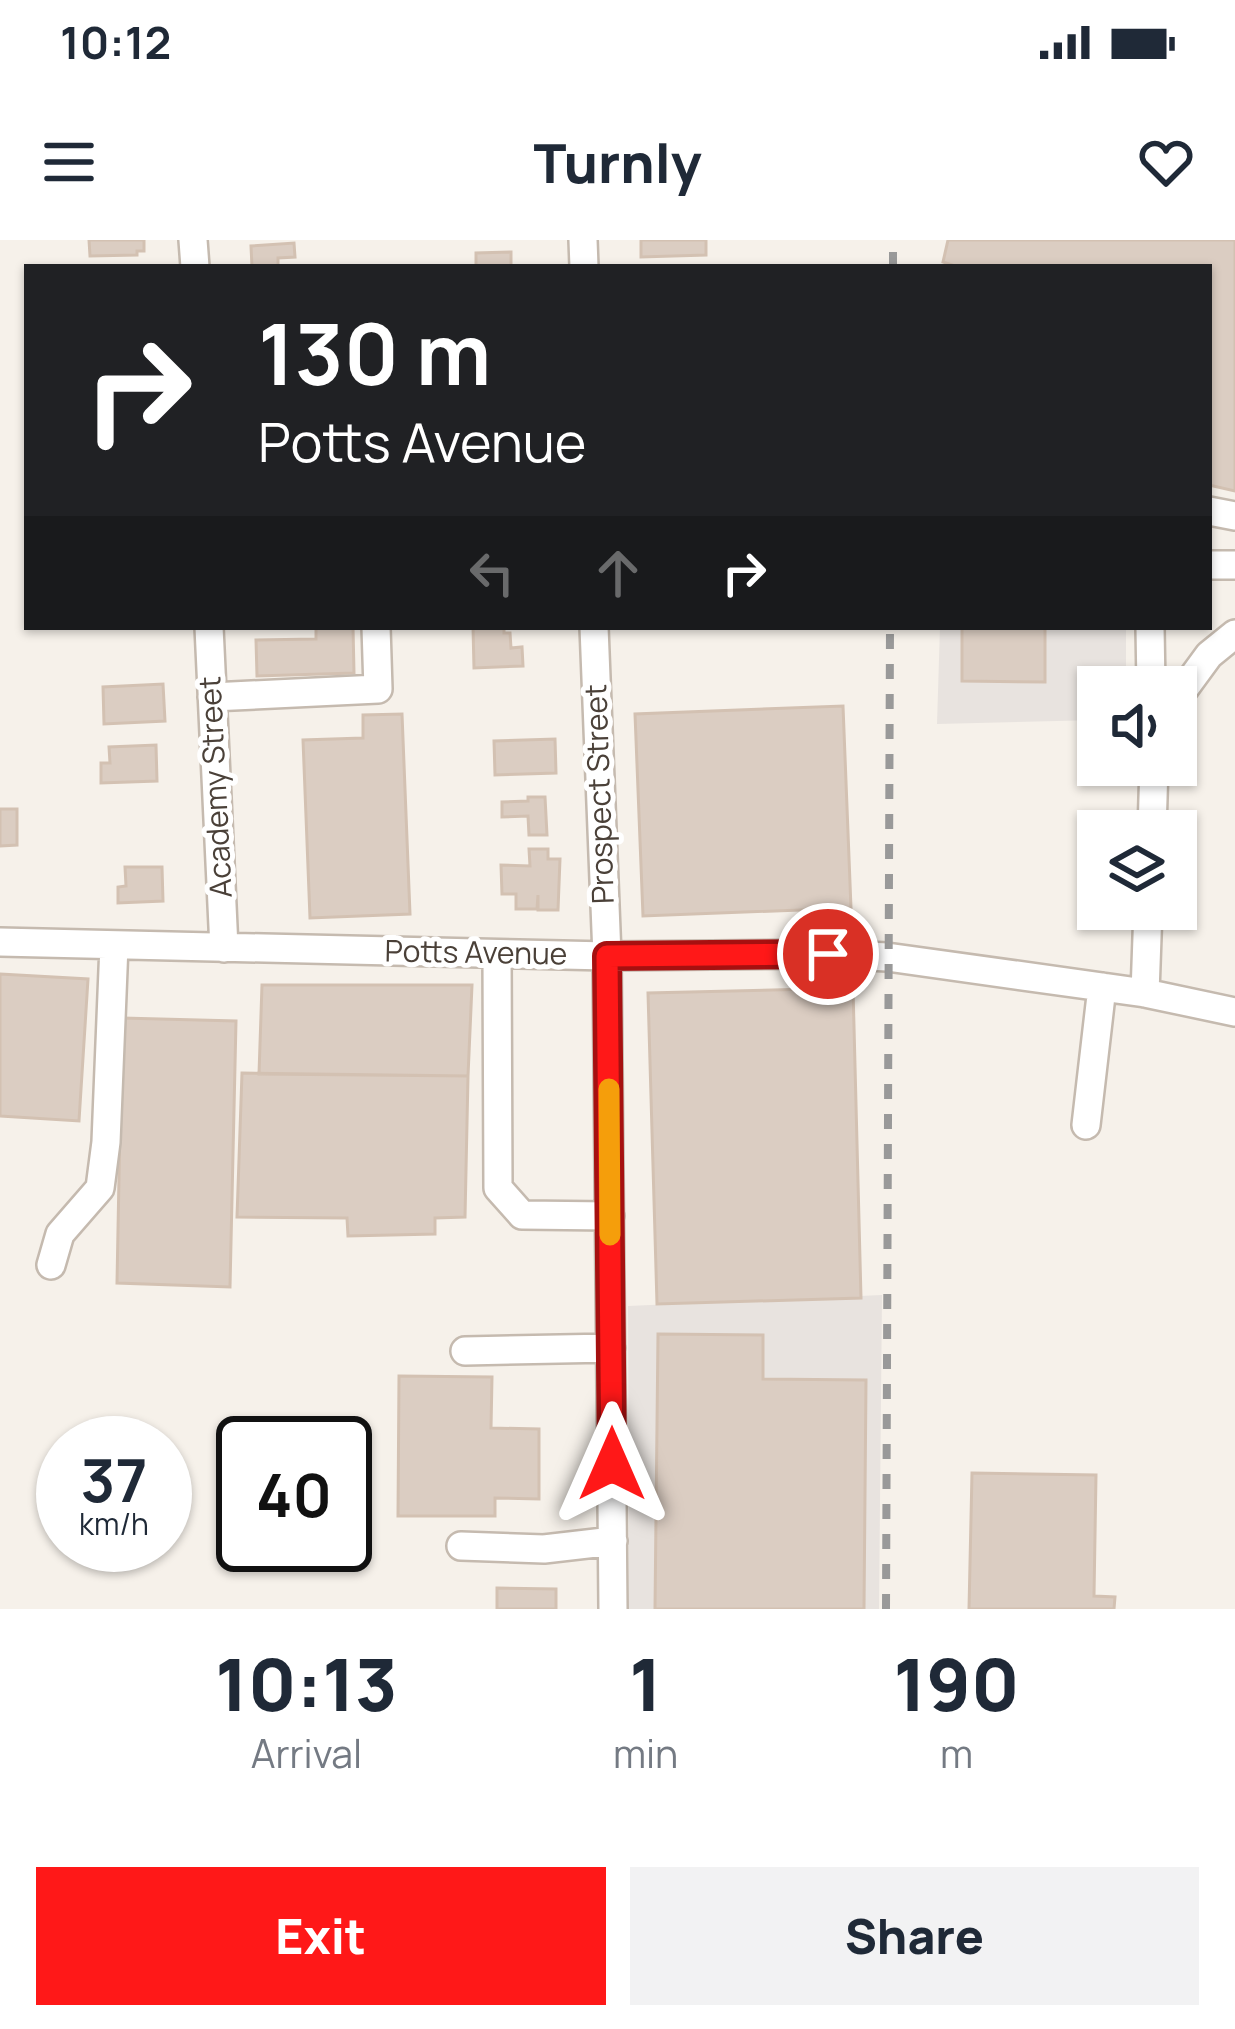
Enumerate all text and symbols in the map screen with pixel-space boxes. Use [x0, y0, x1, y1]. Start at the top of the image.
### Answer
text: 10:12 [60, 11, 171, 73]
text: Turnly [534, 125, 701, 199]
icon: menu [36, 129, 102, 195]
icon: heart [1133, 129, 1199, 195]
text: 130 m [258, 295, 491, 410]
icon: right [60, 312, 216, 468]
text: Potts Avenue [258, 404, 586, 478]
icon: left [459, 540, 525, 606]
icon: ahead [585, 540, 651, 606]
icon: right [711, 540, 777, 606]
map controls [1077, 666, 1197, 930]
button: sound [1077, 666, 1197, 786]
street label: Academy Street [188, 675, 241, 899]
street label: Prospect Street [574, 683, 623, 905]
button: layers [1077, 810, 1197, 930]
pin [777, 903, 879, 1005]
icon: arrive [795, 921, 861, 987]
street label: Potts Avenue [384, 929, 568, 974]
position arrow [549, 1401, 675, 1527]
speed limit sign: 40 [216, 1416, 372, 1572]
text: 37 [81, 1438, 147, 1520]
text: km/h [79, 1503, 149, 1544]
text: 10:13 [215, 1634, 398, 1733]
text: 1 [629, 1634, 662, 1733]
text: 190 [894, 1634, 1020, 1733]
text: Arrival [251, 1726, 362, 1780]
text: min [613, 1726, 678, 1780]
text: m [940, 1726, 973, 1780]
button: Exit [36, 1867, 606, 2005]
button: Share [630, 1867, 1199, 2005]

